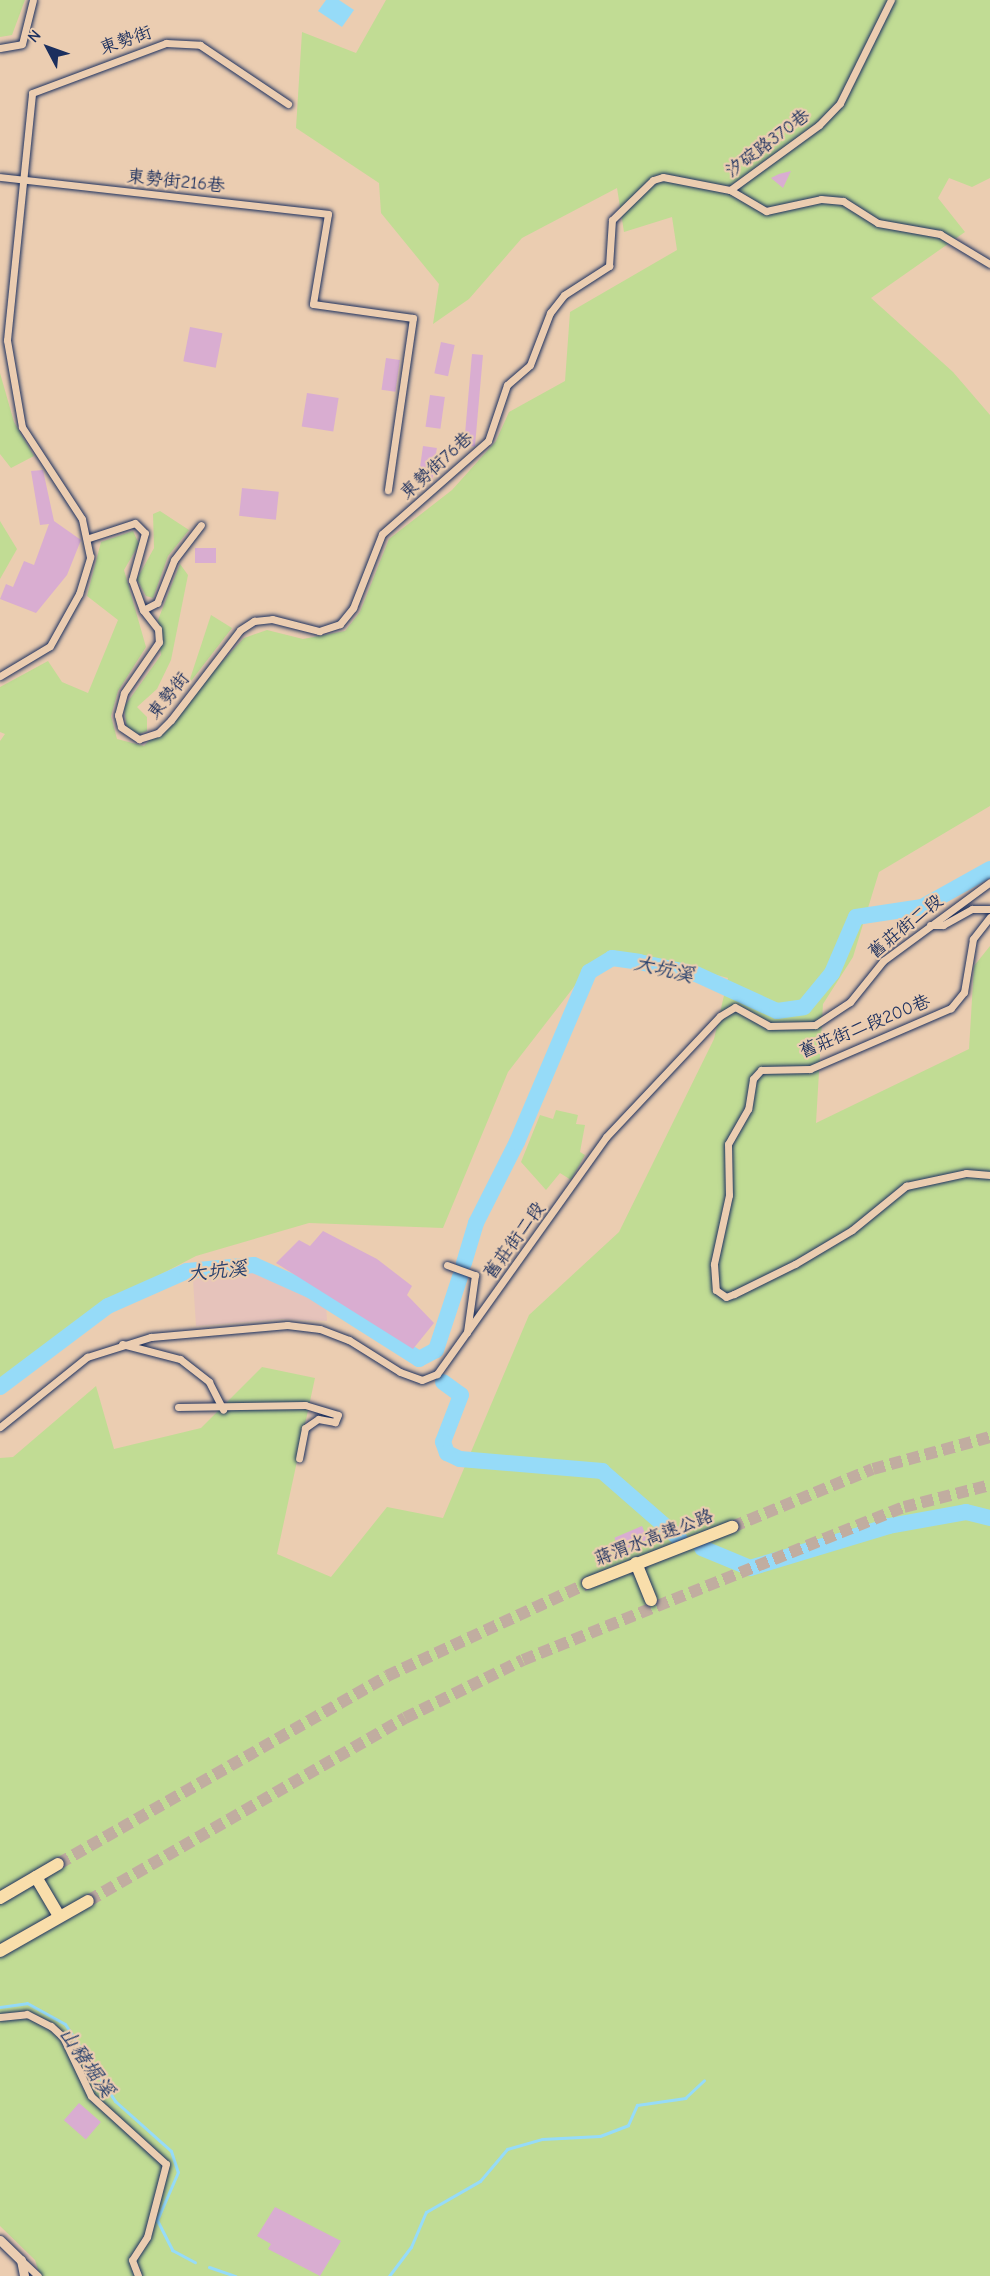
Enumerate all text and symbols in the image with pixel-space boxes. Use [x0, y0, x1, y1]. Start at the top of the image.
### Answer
north arrow [18, 18, 78, 78]
street label: 東勢街 [97, 22, 155, 60]
text: N [24, 26, 45, 46]
street label: 汐碇路370巷 [721, 105, 815, 183]
street label: 東勢街216巷 [126, 166, 226, 198]
street label: 東勢街76巷 [396, 428, 478, 504]
street label: 東勢街 [144, 668, 194, 724]
street label: 舊莊街二段 [864, 890, 948, 964]
water label: 大坑溪 [632, 951, 696, 987]
street label: 舊莊街二段200巷 [796, 991, 934, 1063]
street label: 舊莊街二段 [480, 1198, 550, 1284]
water label: 大坑溪 [186, 1256, 248, 1286]
street label: 蔣渭水高速公路 [591, 1505, 717, 1571]
water label: 山豬堀溪 [54, 2022, 120, 2102]

